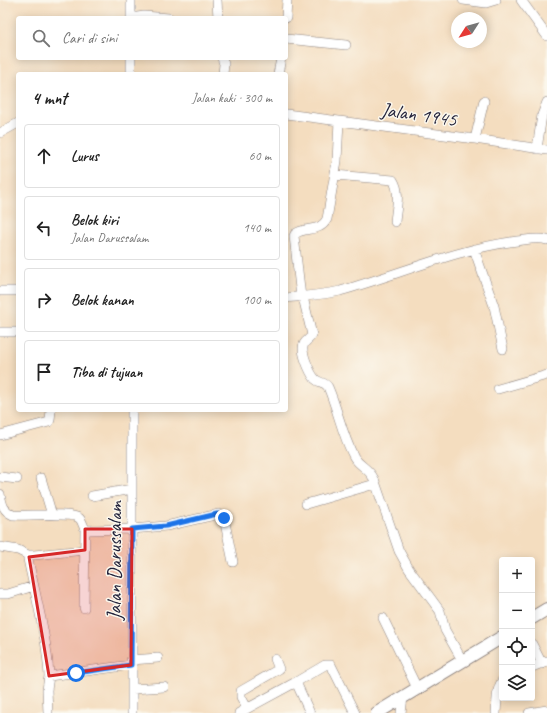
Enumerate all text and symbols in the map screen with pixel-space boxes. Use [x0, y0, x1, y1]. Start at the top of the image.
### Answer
north arrow [451, 12, 487, 48]
search box [16, 16, 288, 60]
icon: search [30, 27, 52, 49]
text: Cari di sini [62, 29, 117, 48]
text: 4 mnt [32, 88, 67, 109]
text: Jalan kaki · 300 m [192, 90, 272, 106]
street label: Jalan 1945 [379, 97, 459, 132]
icon: ahead [33, 145, 55, 167]
text: Lurus [71, 147, 99, 166]
text: 60 m [249, 148, 271, 164]
text: Belok kiri [71, 211, 118, 230]
icon: left [33, 217, 55, 239]
text: 140 m [243, 220, 271, 236]
text: Jalan Darussalam [71, 230, 148, 246]
icon: right [33, 289, 55, 311]
text: Belok kanan [71, 291, 134, 310]
text: 100 m [243, 292, 271, 308]
icon: arrive [33, 361, 55, 383]
text: Tiba di tujuan [71, 363, 142, 382]
street label: Jalan Darussalam [102, 500, 127, 621]
route end [215, 509, 233, 527]
map controls [499, 557, 535, 701]
button: + [499, 557, 535, 593]
button: − [499, 593, 535, 629]
button: locate [499, 629, 535, 665]
route start [67, 664, 85, 682]
button: layers [499, 665, 535, 701]

